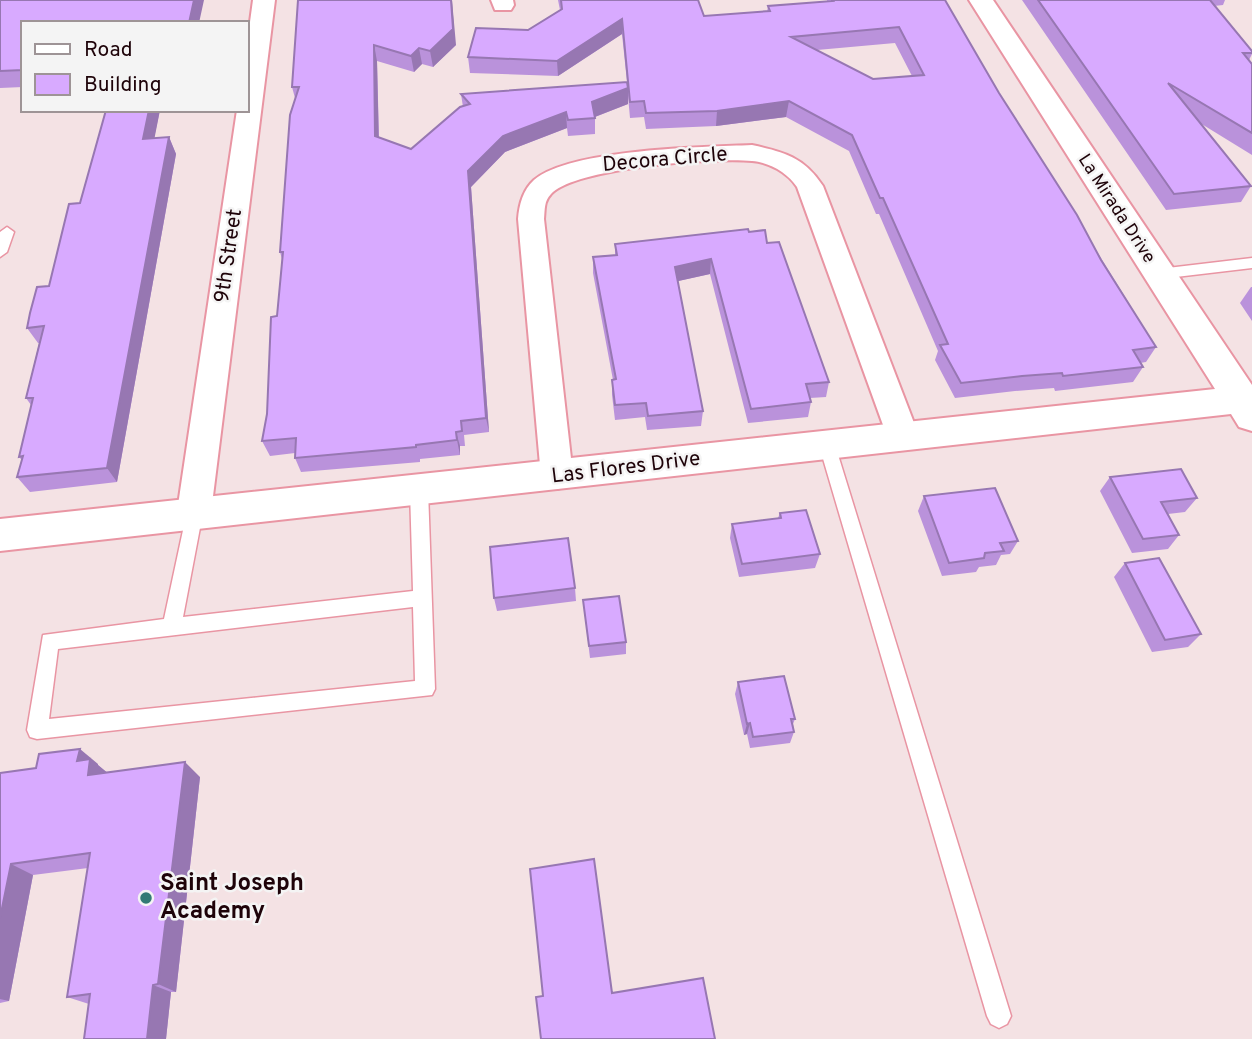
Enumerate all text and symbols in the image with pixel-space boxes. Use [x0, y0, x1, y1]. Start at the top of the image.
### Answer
legend [21, 21, 248, 112]
text: Road [84, 37, 133, 64]
text: Building [84, 72, 162, 99]
street label: Decora Circle [601, 141, 729, 179]
street label: La Mirada Drive [1072, 150, 1160, 268]
street label: 9th Street [209, 207, 249, 305]
street label: Las Flores Drive [550, 445, 702, 491]
place label: Saint Joseph Academy [160, 869, 304, 927]
marker: Saint Joseph Academy [138, 890, 154, 906]

